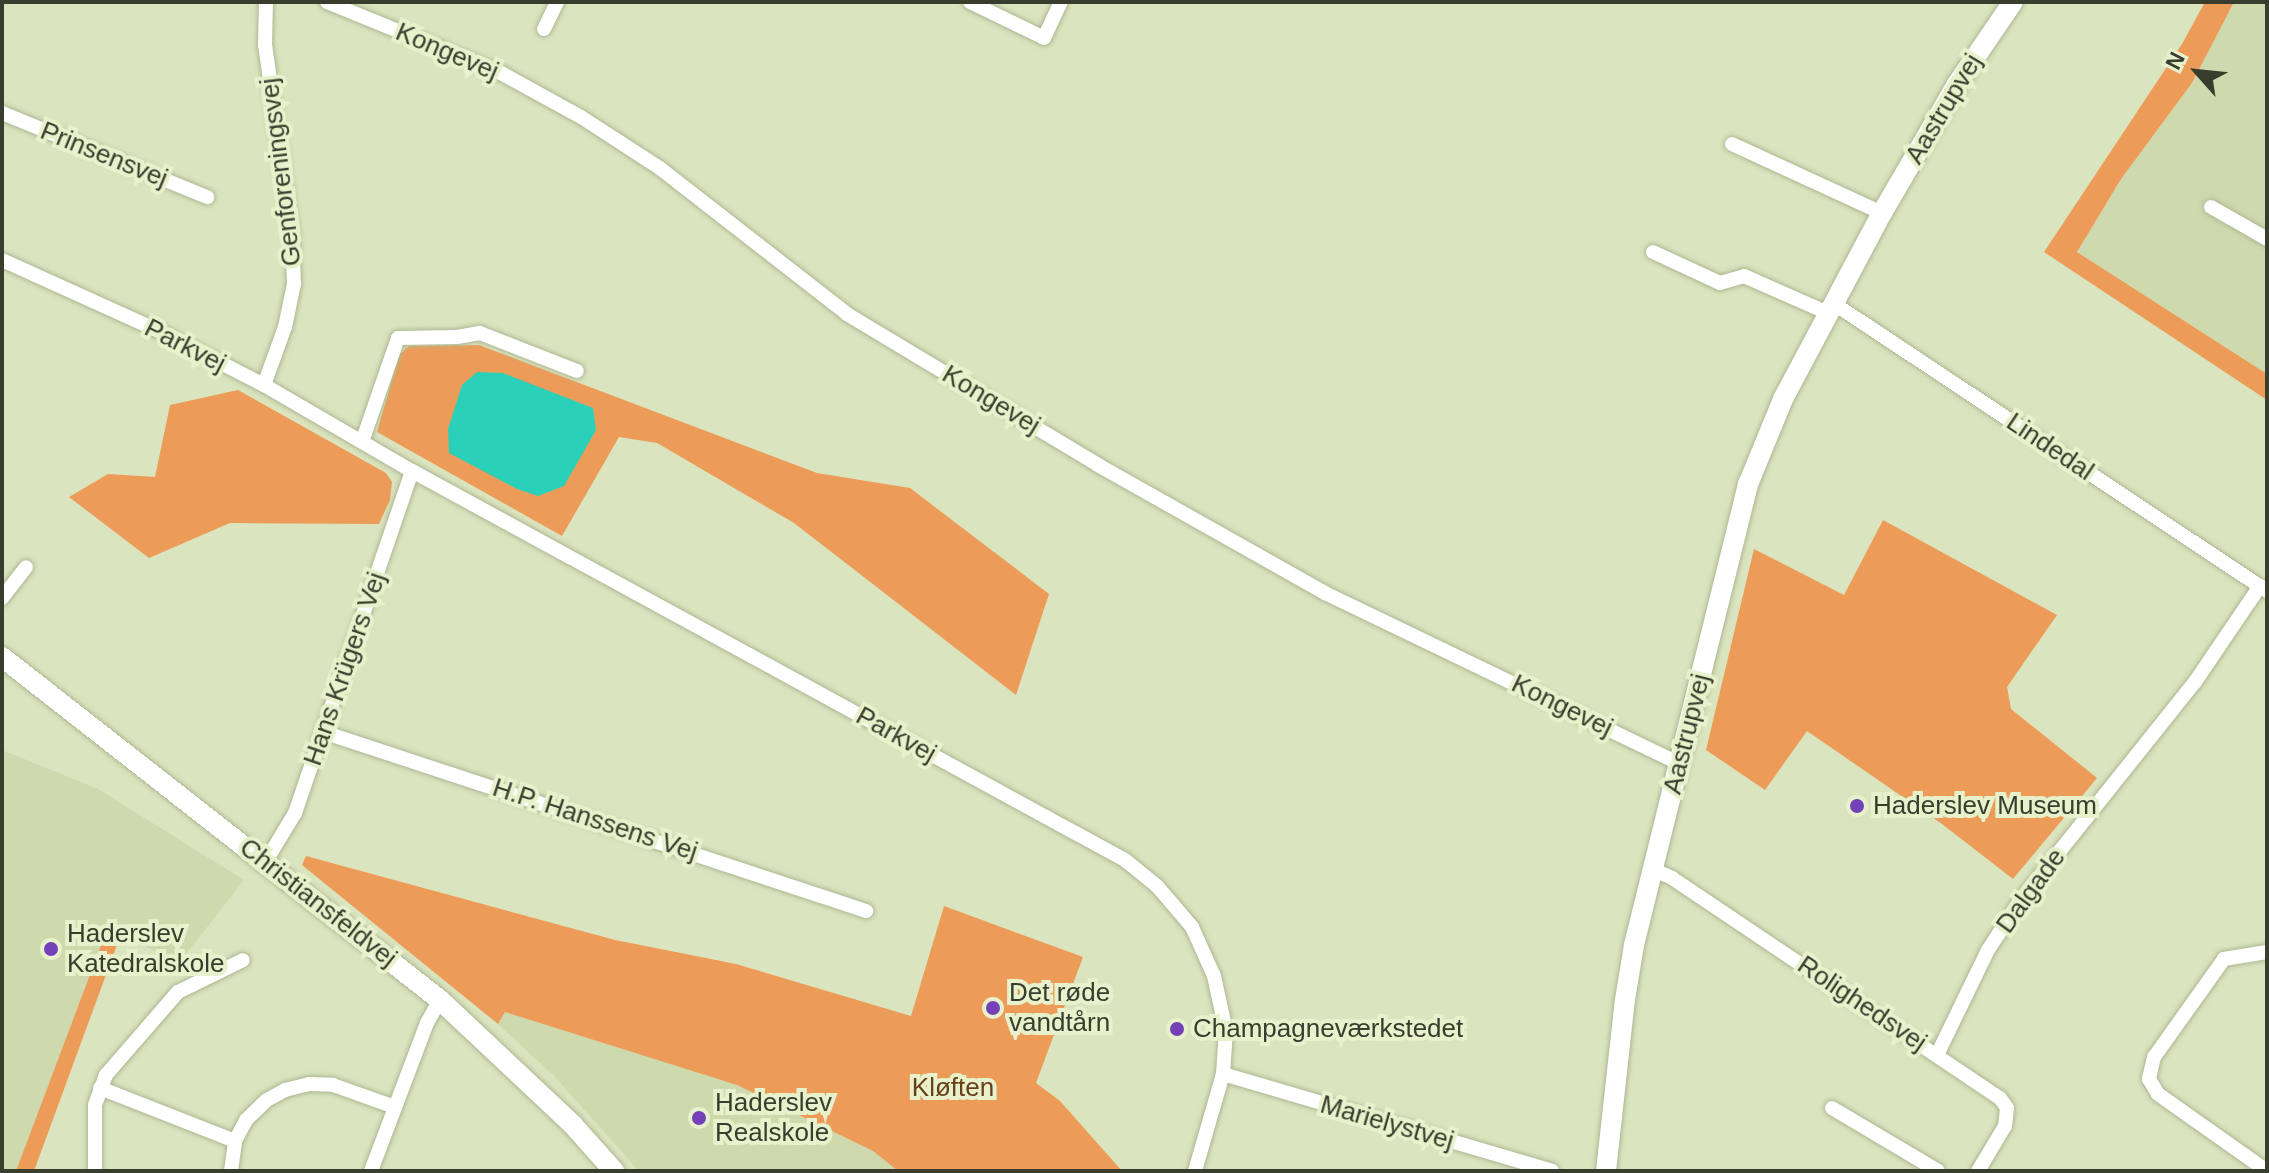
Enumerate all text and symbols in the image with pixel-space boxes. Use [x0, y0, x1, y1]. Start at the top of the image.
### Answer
street label: Kongevej [391, 16, 503, 88]
north arrow [2157, 32, 2237, 112]
street label: Aastrupvej [1899, 48, 1989, 170]
text: N [2160, 48, 2190, 74]
street label: Genforeningsvej [254, 76, 308, 268]
street label: Prinsensvej [36, 115, 172, 195]
street label: Parkvej [139, 312, 231, 380]
street label: Kongevej [936, 359, 1046, 441]
street label: Lindedal [2001, 407, 2099, 487]
street label: Hans Krügers Vej [297, 568, 393, 770]
street label: Kongevej [1506, 668, 1618, 744]
street label: Aastrupvej [1657, 671, 1717, 797]
street label: Parkvej [851, 700, 941, 770]
street label: H.P. Hanssens Vej [489, 772, 701, 868]
place label: Haderslev Museum [1873, 790, 2097, 822]
marker: Haderslev Museum [1848, 797, 1866, 815]
street label: Christiansfeldvej [233, 832, 403, 974]
street label: Dalgade [1990, 843, 2072, 939]
place label: Haderslev Katedralskole [67, 918, 225, 980]
marker: Haderslev Katedralskole [42, 940, 60, 958]
street label: Rolighedsvej [1792, 949, 1932, 1059]
place label: Det røde vandtårn [1009, 977, 1110, 1038]
marker: Det røde vandtårn [984, 999, 1002, 1017]
place label: Champagneværkstedet [1193, 1013, 1463, 1045]
marker: Champagneværkstedet [1168, 1020, 1186, 1038]
park label: Kløften [912, 1072, 994, 1104]
place label: Haderslev Realskole [715, 1087, 832, 1148]
street label: Marielystvej [1317, 1089, 1457, 1157]
marker: Haderslev Realskole [690, 1109, 708, 1127]

